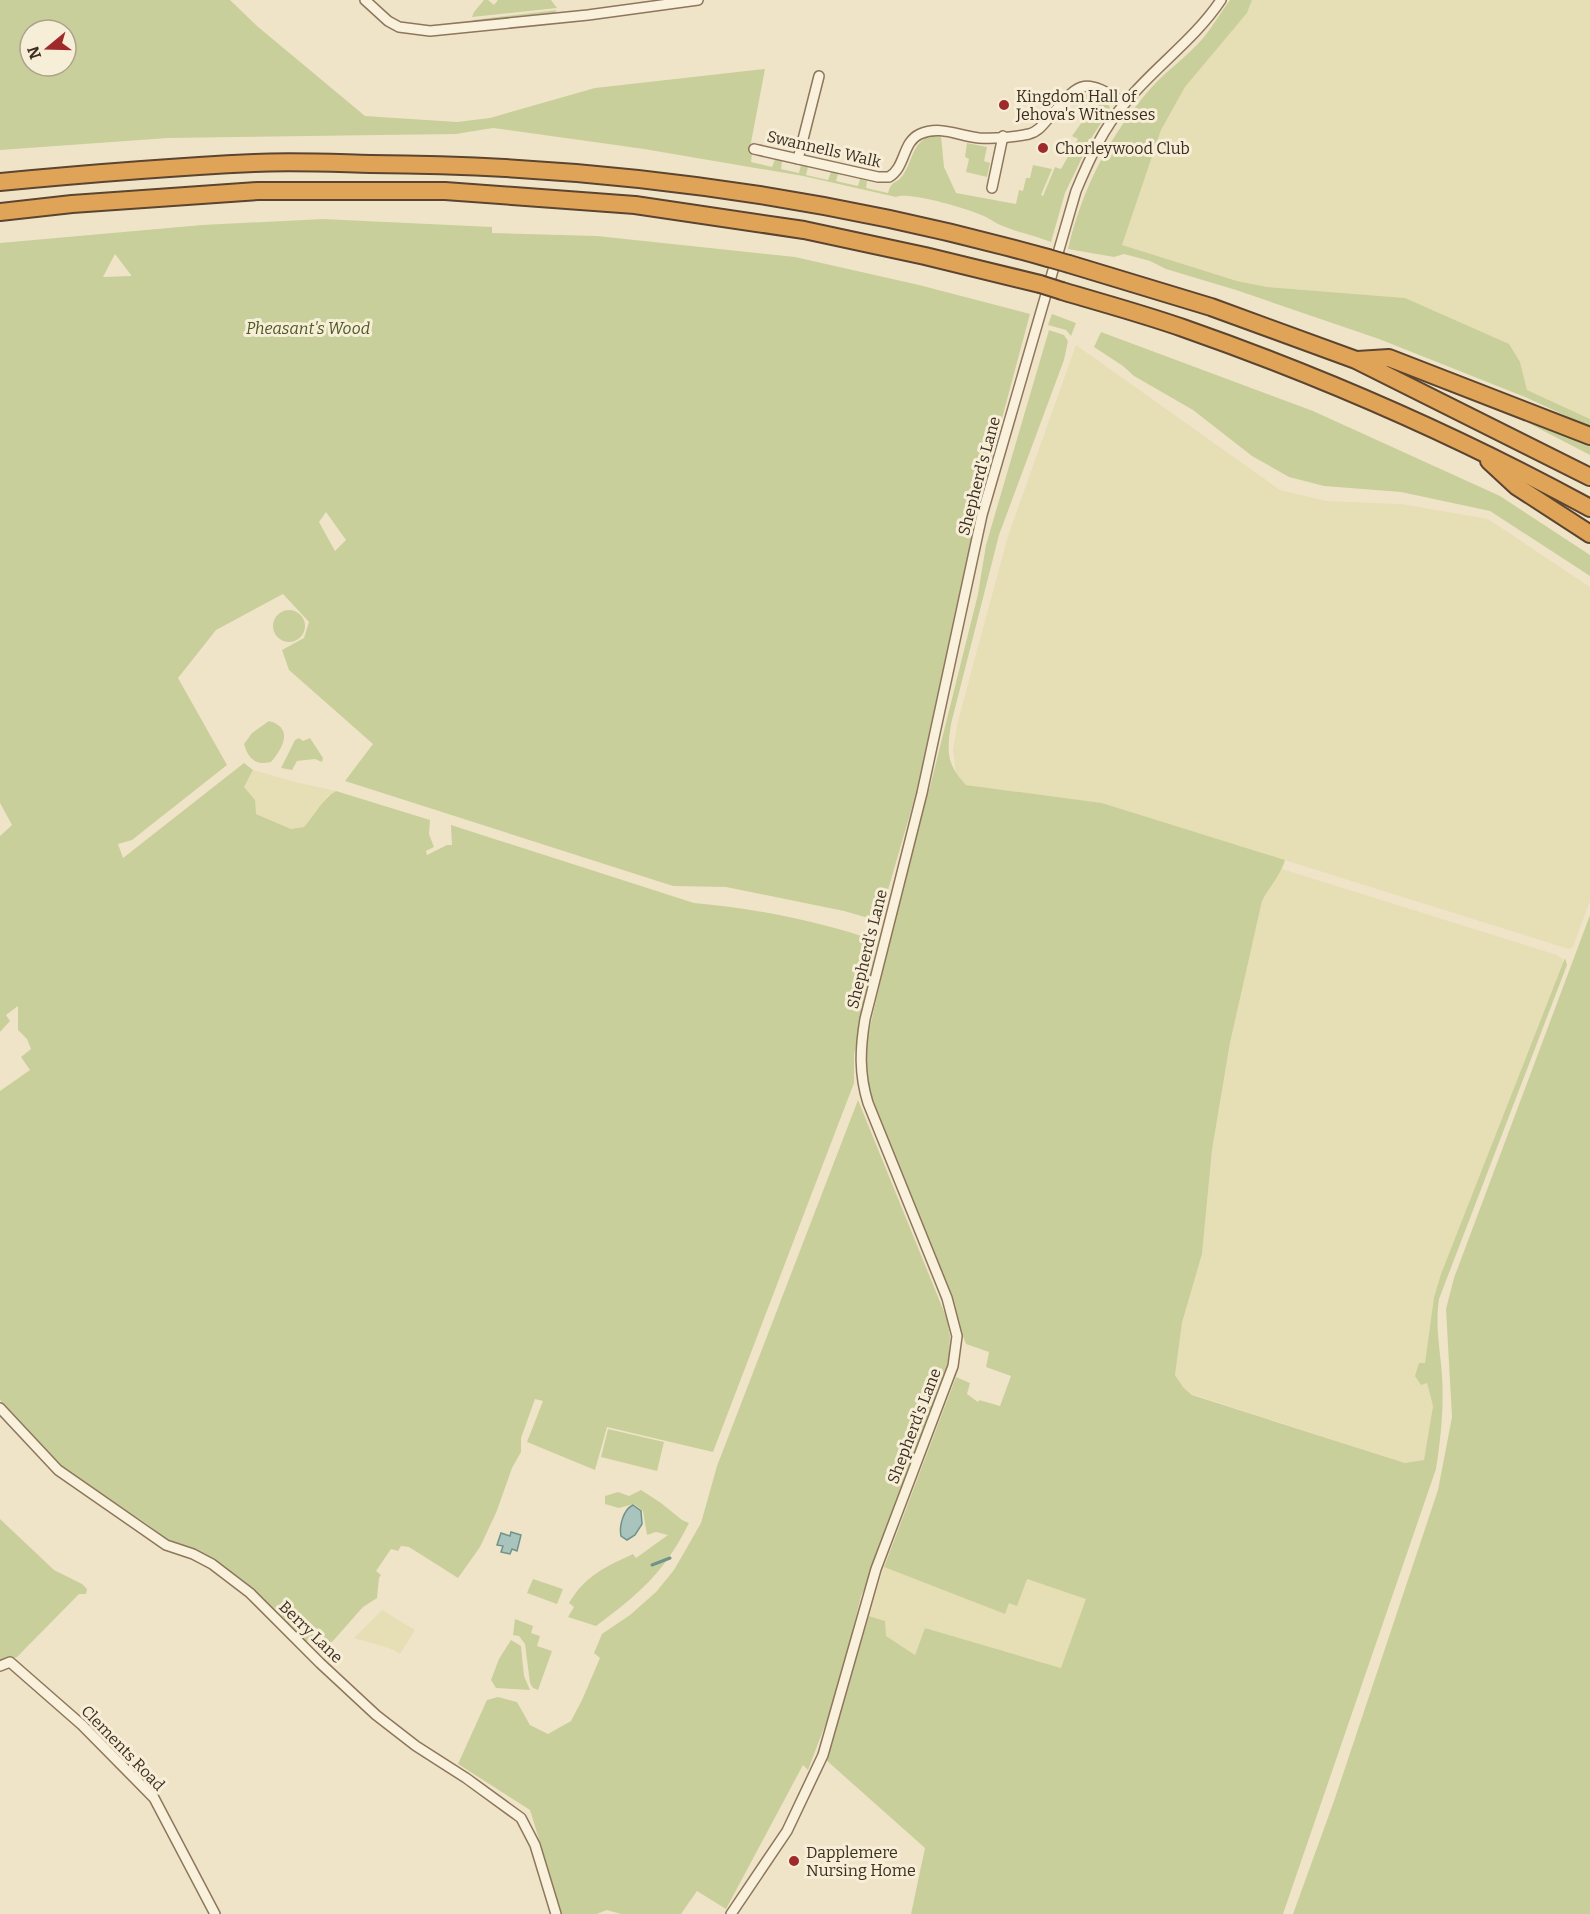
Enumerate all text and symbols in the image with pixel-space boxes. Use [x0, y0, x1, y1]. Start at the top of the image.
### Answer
north arrow [18, 18, 78, 78]
text: N [23, 44, 45, 62]
place label: Kingdom Hall of Jehova's Witnesses [1015, 87, 1155, 124]
marker: Kingdom Hall of Jehova's Witnesses [997, 98, 1011, 112]
street label: Swannells Walk [765, 127, 883, 171]
place label: Chorleywood Club [1055, 139, 1190, 158]
marker: Chorleywood Club [1036, 141, 1050, 155]
park label: Pheasant's Wood [246, 319, 370, 338]
street label: Shepherd's Lane [954, 414, 1004, 538]
street label: Shepherd's Lane [843, 887, 891, 1011]
street label: Shepherd's Lane [883, 1365, 945, 1487]
street label: Berry Lane [275, 1597, 347, 1667]
street label: Clements Road [77, 1701, 169, 1795]
place label: Dapplemere Nursing Home [806, 1843, 916, 1880]
marker: Dapplemere Nursing Home [787, 1854, 801, 1868]

